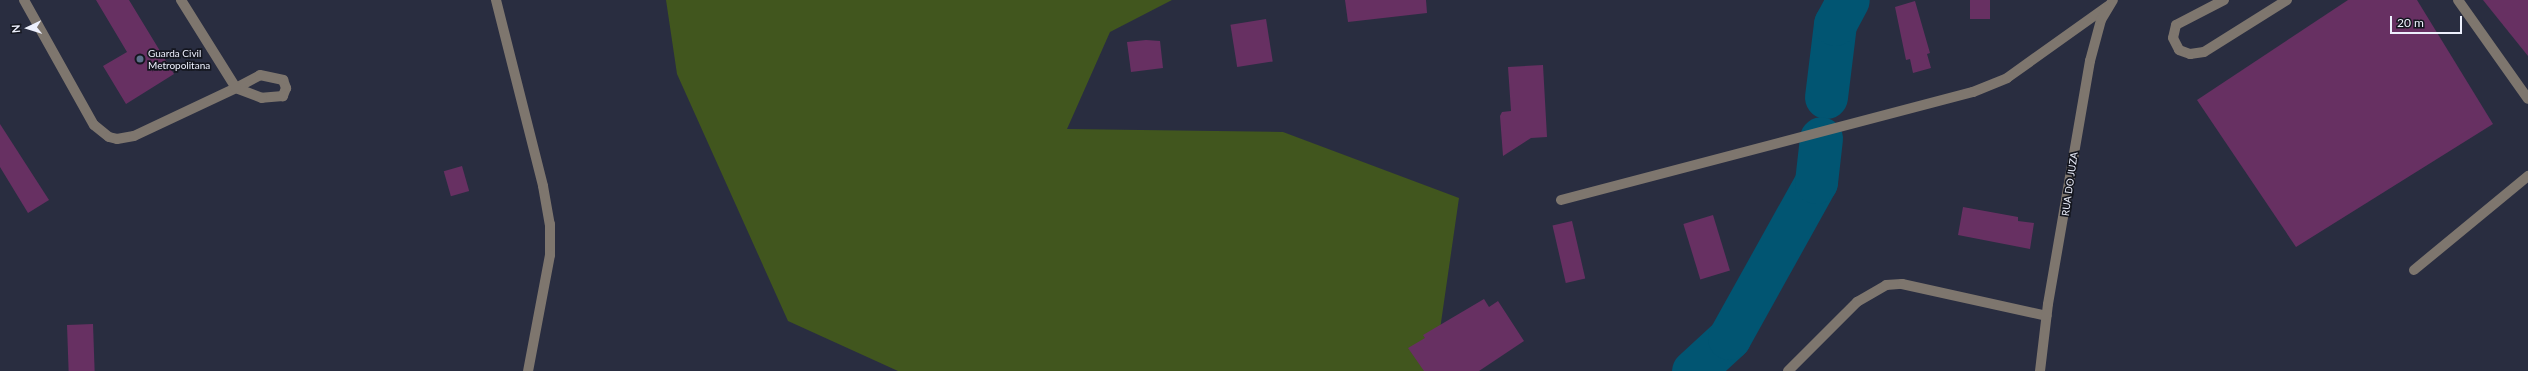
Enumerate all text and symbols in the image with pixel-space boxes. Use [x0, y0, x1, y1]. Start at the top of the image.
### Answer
north arrow [8, 8, 48, 48]
scale bar [2392, 8, 2464, 34]
text: 20 m [2397, 15, 2424, 30]
text: N [9, 24, 22, 34]
place label: Guarda Civil Metropolitana [148, 47, 210, 70]
marker: Guarda Civil Metropolitana [135, 54, 145, 64]
street label: RUA DO JUZA [2060, 151, 2080, 217]

